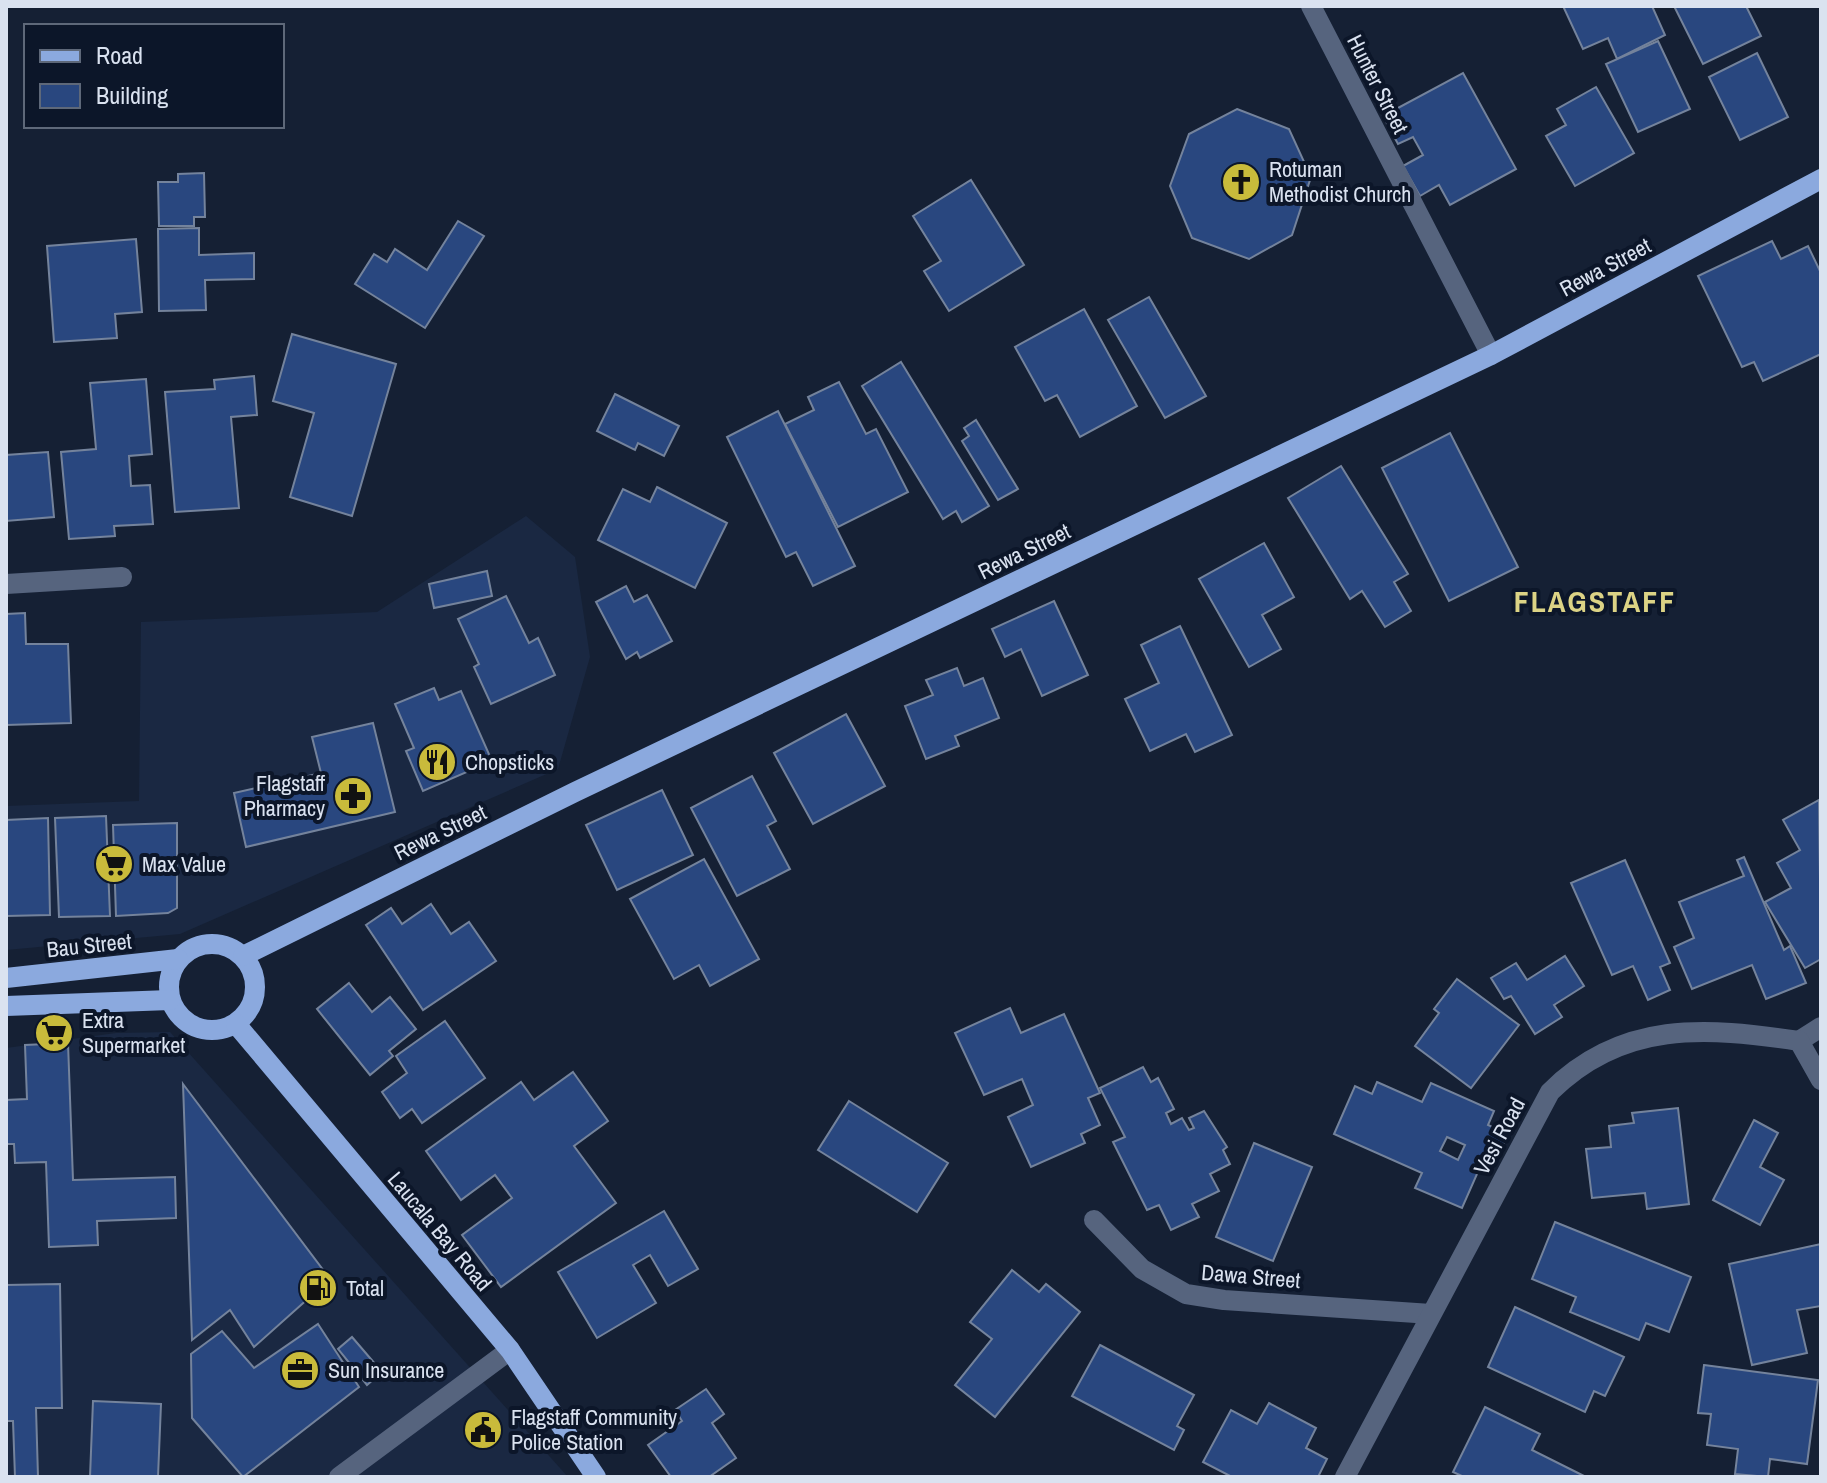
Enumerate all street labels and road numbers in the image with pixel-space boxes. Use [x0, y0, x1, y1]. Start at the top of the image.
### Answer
street label: Hunter Street [1340, 29, 1416, 139]
street label: Rewa Street [1554, 230, 1656, 304]
street label: Rewa Street [973, 516, 1075, 586]
street label: Rewa Street [389, 797, 491, 867]
street label: Bau Street [45, 926, 133, 964]
street label: Vesi Road [1466, 1092, 1532, 1180]
street label: Laucala Bay Road [381, 1165, 499, 1297]
street label: Dawa Street [1200, 1257, 1302, 1295]

